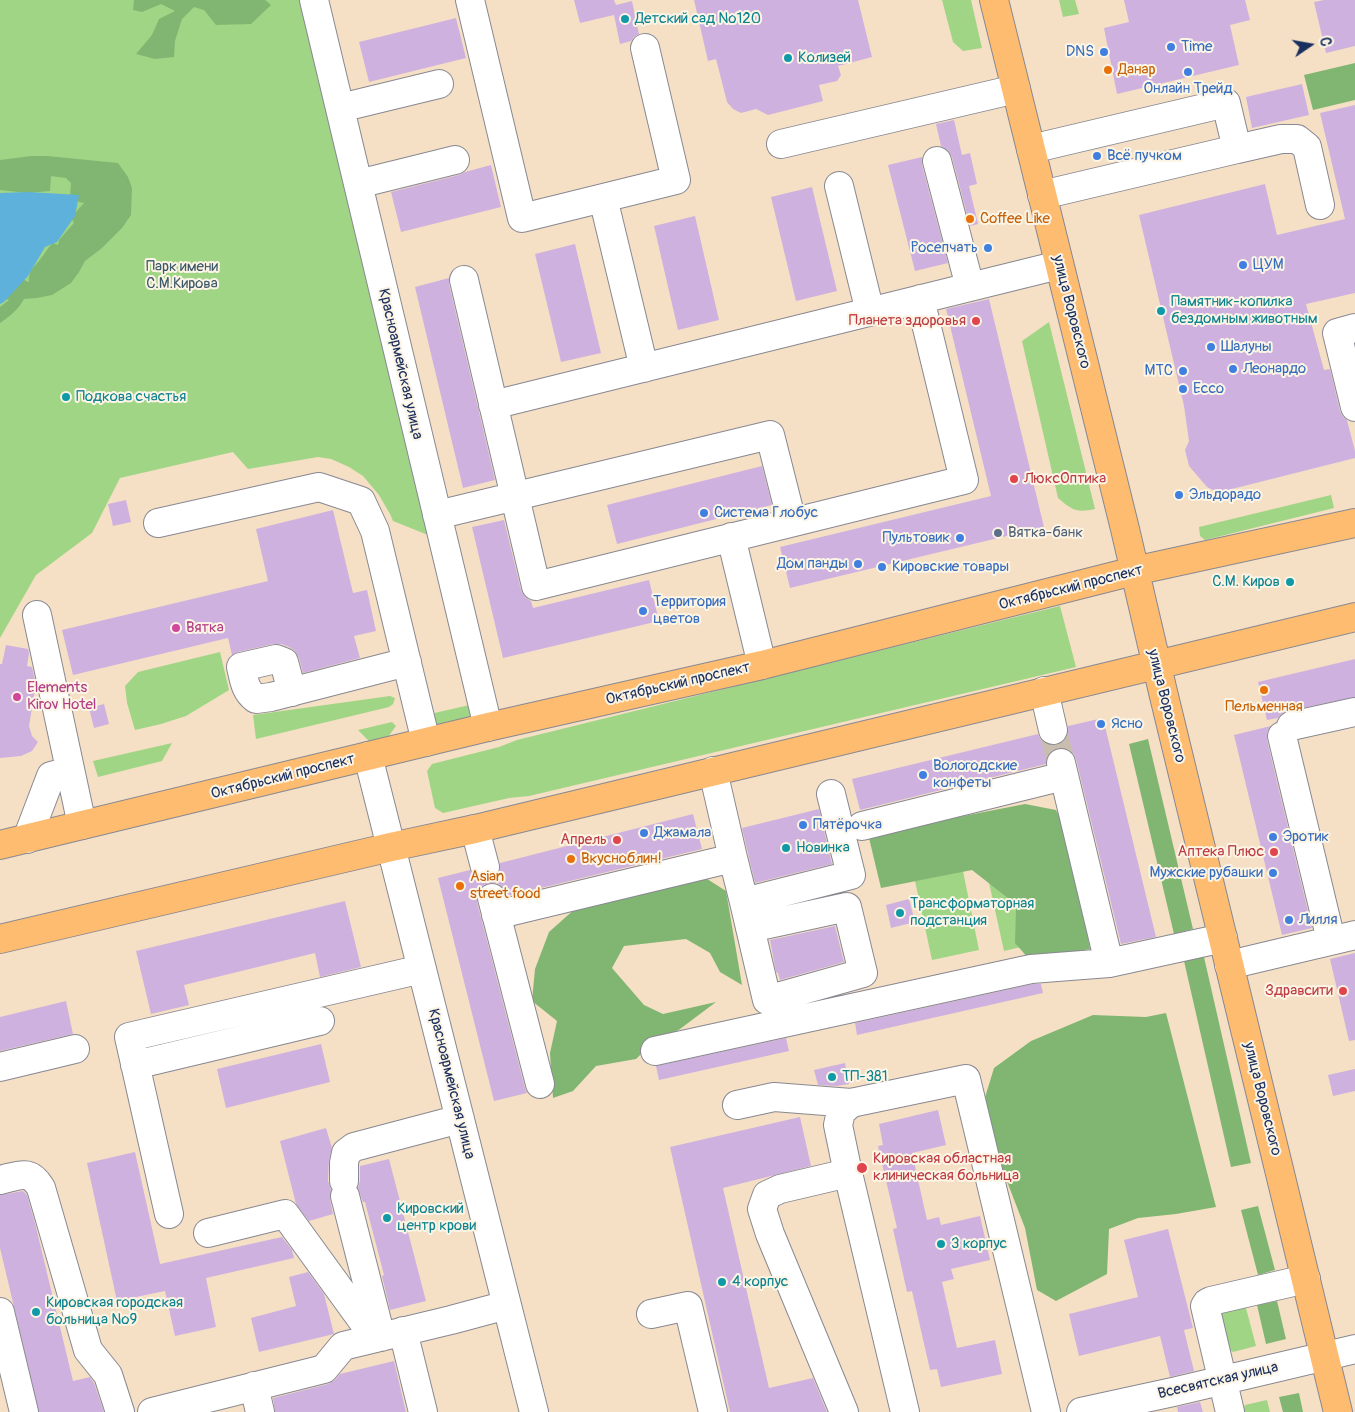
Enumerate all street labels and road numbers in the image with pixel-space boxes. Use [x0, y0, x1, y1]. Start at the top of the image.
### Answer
street label: улица Воровского [1048, 253, 1094, 371]
street label: Красноармейская улица [374, 287, 426, 441]
street label: Октябрьский проспект [997, 561, 1145, 615]
street label: улица Воровского [1143, 647, 1189, 765]
street label: Октябрьский проспект [604, 659, 752, 709]
street label: Октябрьский проспект [209, 750, 357, 804]
street label: Красноармейская улица [424, 1007, 478, 1161]
street label: улица Воровского [1239, 1040, 1285, 1158]
street label: Всесвятская улица [1156, 1358, 1280, 1404]

